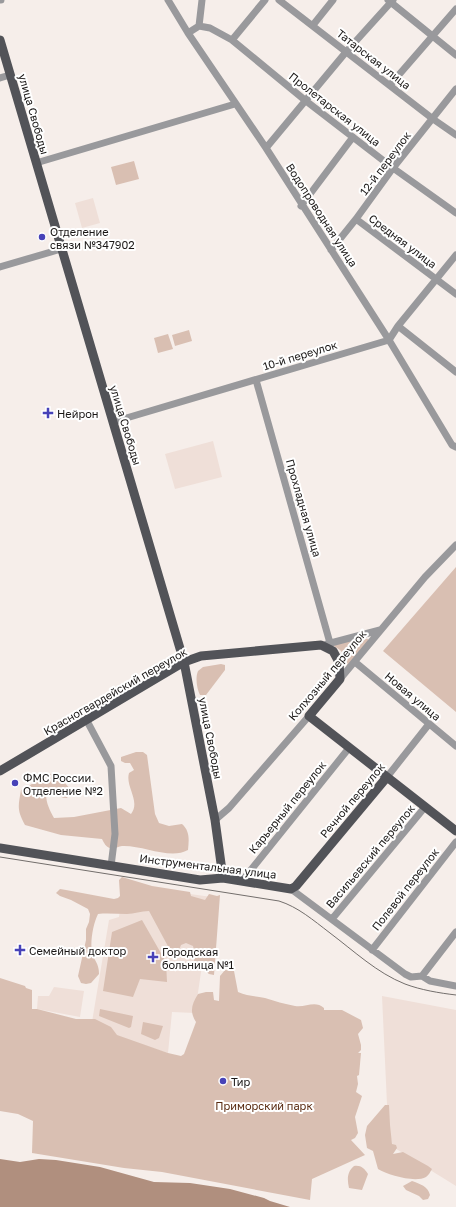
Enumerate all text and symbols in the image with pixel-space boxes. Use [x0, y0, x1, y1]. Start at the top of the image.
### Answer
street label: Татарская улица [335, 26, 413, 92]
street label: Пролетарская улица [287, 69, 383, 149]
street label: улица Свободы [16, 72, 52, 156]
street label: 12-й переулок [357, 128, 414, 197]
street label: Водопроводная улица [284, 161, 360, 269]
street label: Средняя улица [367, 211, 439, 271]
place label: Отделение связи №347902 [50, 225, 135, 251]
marker: Отделение связи №347902 [37, 232, 47, 242]
street label: 10-й переулок [261, 337, 339, 372]
street label: улица Свободы [108, 383, 144, 467]
marker: Нейрон [42, 407, 54, 419]
place label: Нейрон [57, 407, 99, 420]
street label: Прохладная улица [284, 458, 324, 558]
street label: Колхозный переулок [285, 627, 369, 723]
street label: Красногвардейский переулок [41, 644, 190, 738]
street label: Новая улица [383, 669, 443, 723]
street label: улица Свободы [197, 696, 225, 780]
street label: Карьерный переулок [246, 758, 329, 856]
street label: Речной переулок [317, 759, 387, 840]
place label: ФМС России. Отделение №2 [23, 771, 103, 797]
marker: ФМС России. Отделение №2 [10, 778, 20, 788]
street label: Васильевский переулок [323, 801, 417, 910]
street label: Полевой переулок [369, 845, 442, 933]
street label: Инструментальная улица [139, 851, 277, 881]
marker: Семейный доктор [14, 944, 26, 956]
place label: Семейный доктор [29, 944, 127, 957]
place label: Городская больница №1 [162, 945, 234, 971]
marker: Городская больница №1 [147, 951, 159, 963]
place label: Тир [231, 1075, 251, 1088]
marker: Тир [218, 1076, 228, 1086]
park label: Приморский парк [215, 1099, 313, 1112]

